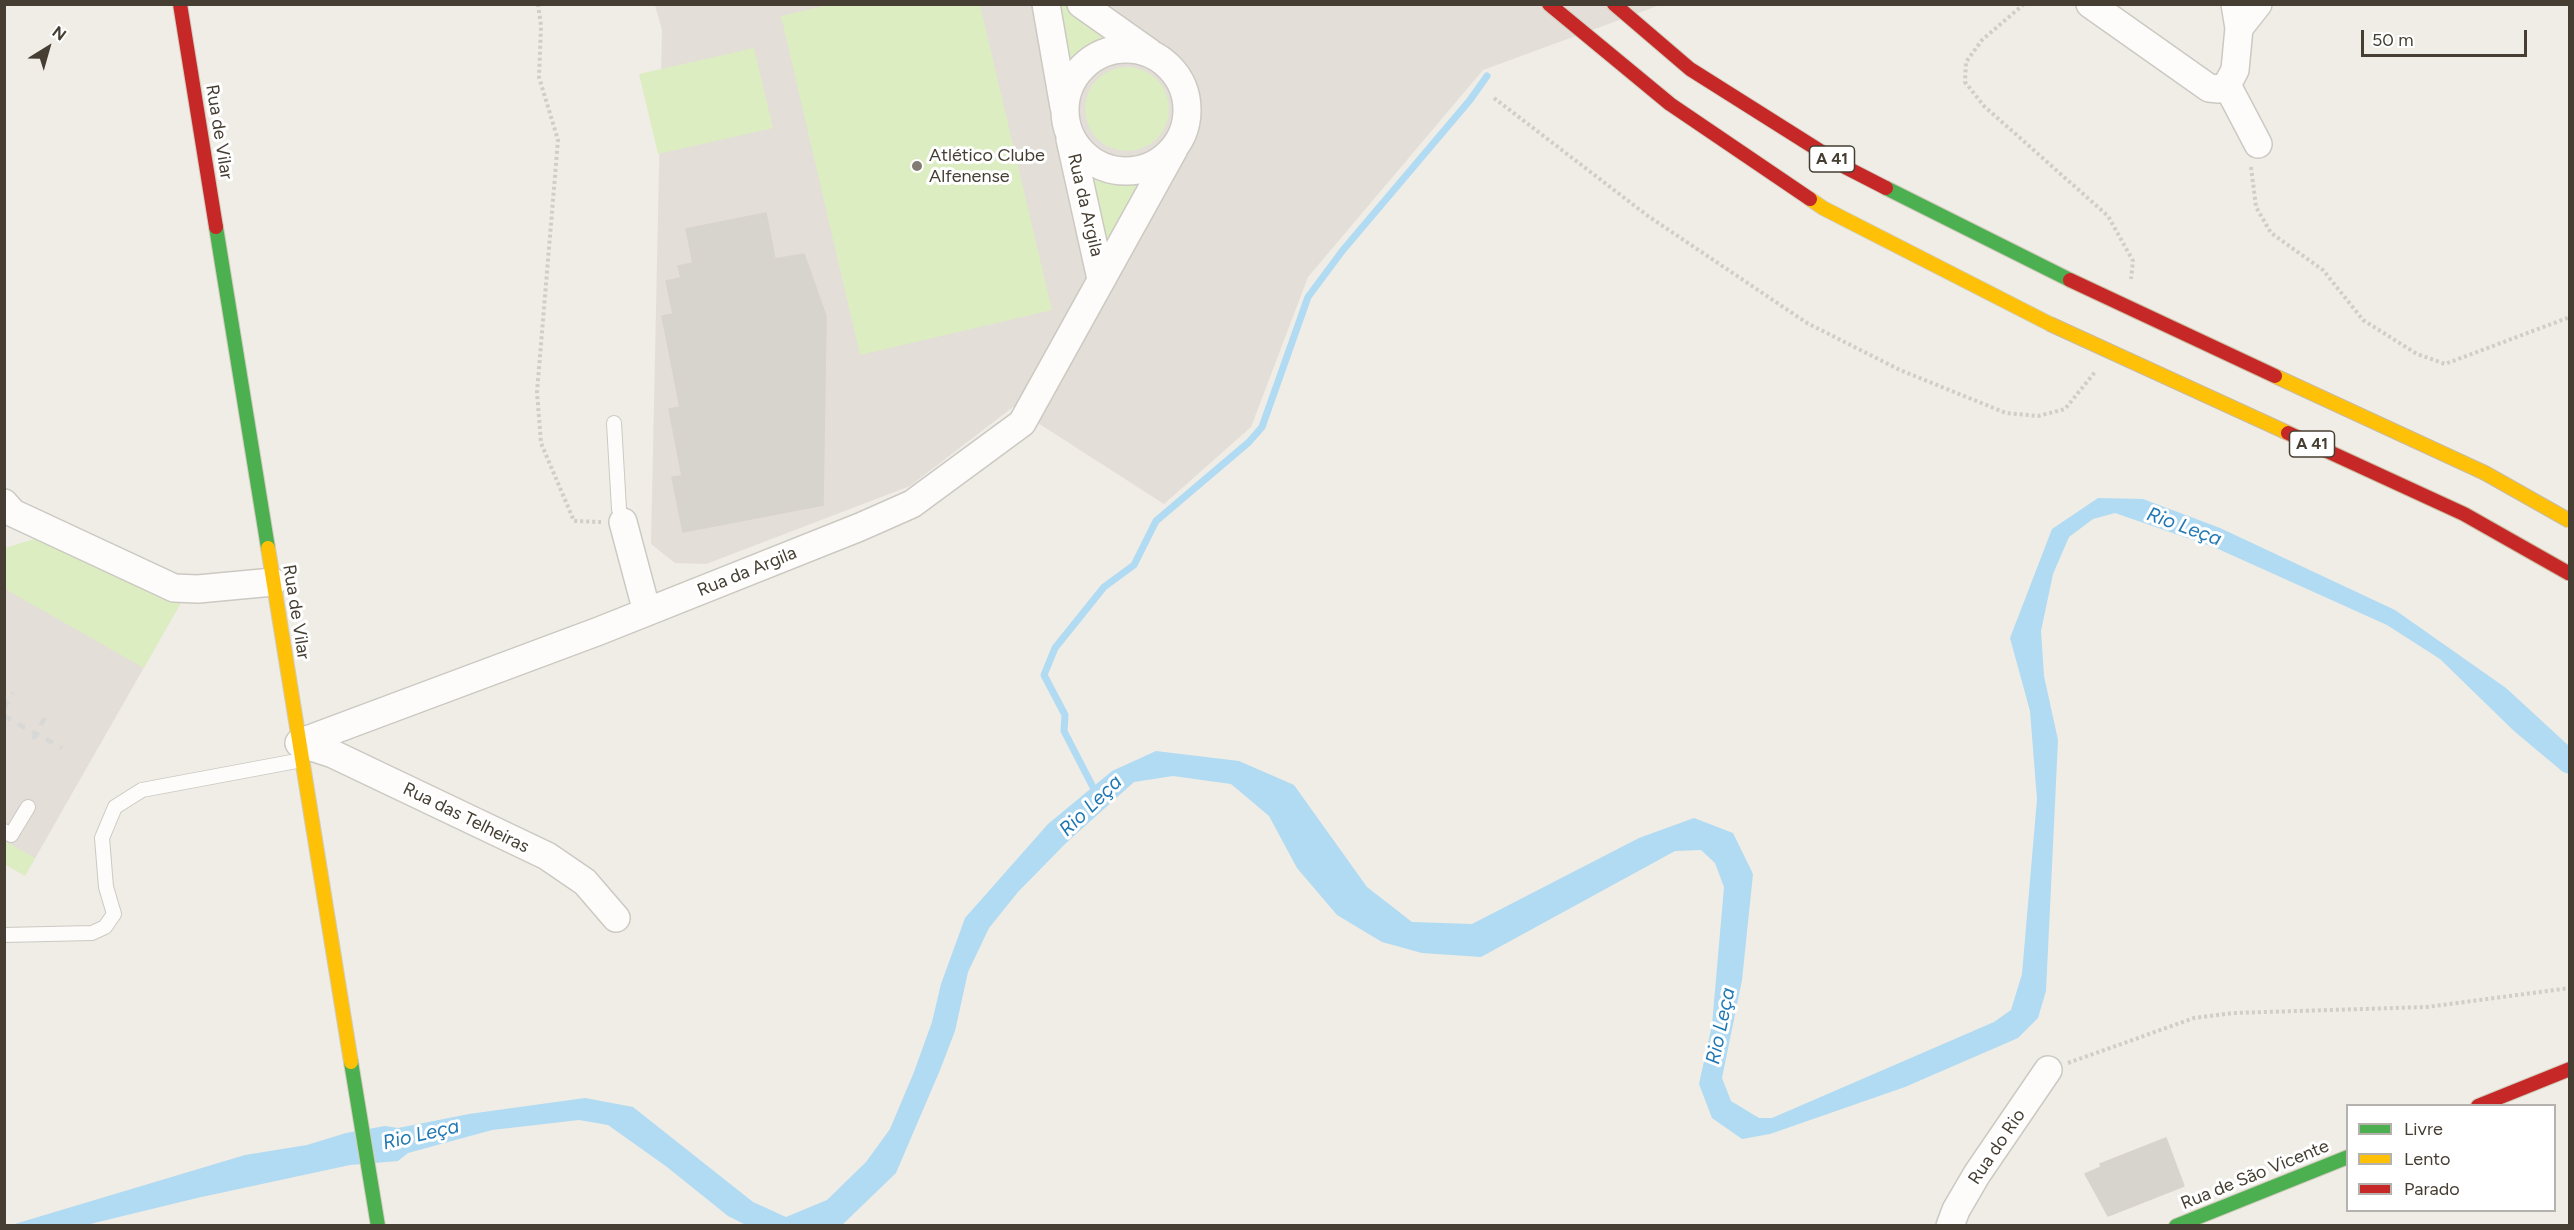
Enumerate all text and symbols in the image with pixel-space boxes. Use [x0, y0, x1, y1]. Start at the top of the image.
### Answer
north arrow [18, 18, 78, 78]
scale bar [2364, 18, 2530, 56]
text: N [48, 22, 70, 45]
text: 50 m [2372, 29, 2414, 51]
street label: Rua de Vilar [201, 83, 237, 181]
place label: Atlético Clube Alfenense [929, 145, 1045, 188]
road number: A 41 [1810, 146, 1854, 172]
street label: Rua da Argila [1063, 151, 1107, 259]
marker: Atlético Clube Alfenense [910, 159, 924, 173]
road number: A 41 [2290, 431, 2334, 457]
water label: Rio Leça [2143, 502, 2225, 552]
street label: Rua da Argila [694, 542, 800, 602]
street label: Rua de Vilar [278, 563, 314, 661]
water label: Rio Leça [1055, 770, 1127, 842]
street label: Rua das Telheiras [399, 778, 533, 858]
water label: Rio Leça [1701, 986, 1741, 1066]
legend [2346, 1104, 2556, 1212]
street label: Rua do Rio [1964, 1105, 2030, 1189]
water label: Rio Leça [380, 1115, 462, 1155]
text: Livre [2404, 1118, 2443, 1140]
street label: Rua de São Vicente [2178, 1135, 2332, 1215]
text: Lento [2404, 1148, 2450, 1170]
text: Parado [2404, 1178, 2460, 1200]

